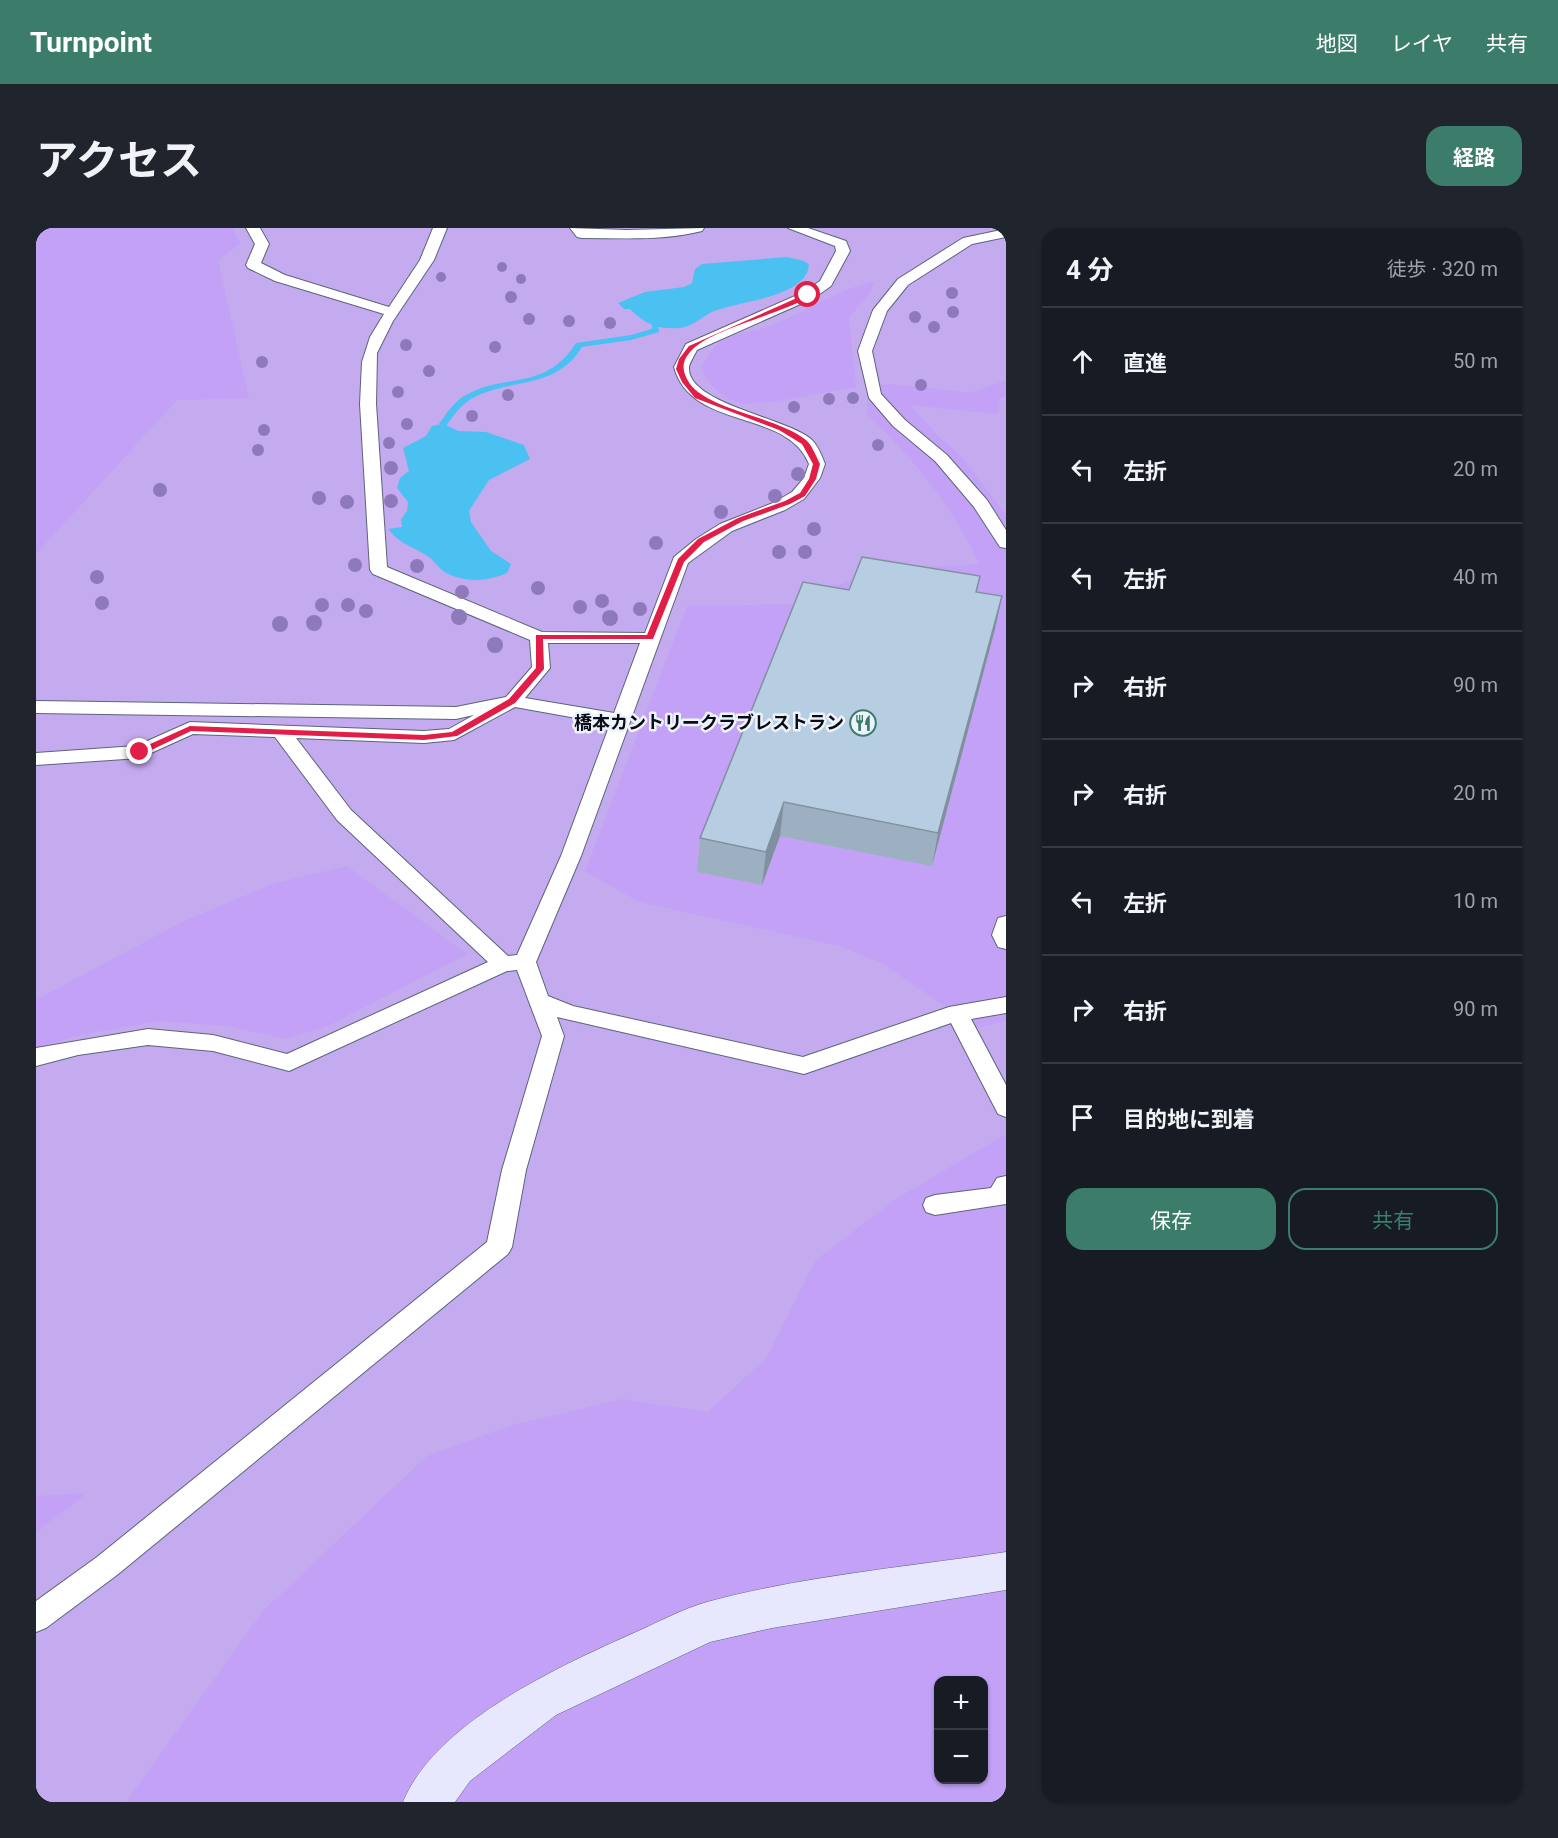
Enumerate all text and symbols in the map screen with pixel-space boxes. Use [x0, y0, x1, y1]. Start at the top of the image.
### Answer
text: Turnpoint [30, 26, 152, 59]
text: 地図 [1316, 32, 1358, 56]
text: レイヤ [1391, 32, 1453, 56]
text: 共有 [1486, 32, 1528, 56]
button: 経路 [1426, 126, 1522, 186]
text: アクセス [36, 136, 202, 185]
text: 4 分 [1066, 255, 1113, 285]
text: 徒歩 · 320 m [1387, 257, 1498, 281]
route start [794, 281, 820, 307]
icon: ahead [1066, 345, 1099, 378]
text: 50 m [1453, 349, 1498, 373]
text: 直進 [1123, 351, 1167, 376]
icon: left [1066, 453, 1099, 486]
text: 20 m [1453, 457, 1498, 481]
text: 左折 [1123, 459, 1167, 484]
icon: left [1066, 561, 1099, 594]
text: 40 m [1453, 565, 1498, 589]
text: 左折 [1123, 567, 1167, 592]
icon: right [1066, 669, 1099, 702]
text: 90 m [1453, 673, 1498, 697]
text: 右折 [1123, 675, 1167, 700]
restaurant icon: 橋本カントリークラブレストラン [848, 708, 878, 738]
place label: 橋本カントリークラブレストラン [574, 712, 844, 733]
route end [126, 738, 152, 764]
icon: right [1066, 777, 1099, 810]
text: 20 m [1453, 781, 1498, 805]
text: 右折 [1123, 783, 1167, 808]
icon: left [1066, 885, 1099, 918]
text: 10 m [1453, 889, 1498, 913]
text: 左折 [1123, 891, 1167, 916]
icon: right [1066, 993, 1099, 1026]
text: 90 m [1453, 997, 1498, 1021]
text: 右折 [1123, 999, 1167, 1024]
icon: arrive [1066, 1101, 1099, 1134]
text: 目的地に到着 [1123, 1107, 1255, 1132]
button: 保存 [1066, 1188, 1276, 1250]
button: 共有 [1288, 1188, 1498, 1250]
map controls [934, 1676, 988, 1784]
button: + [934, 1676, 988, 1730]
button: − [934, 1730, 988, 1784]

